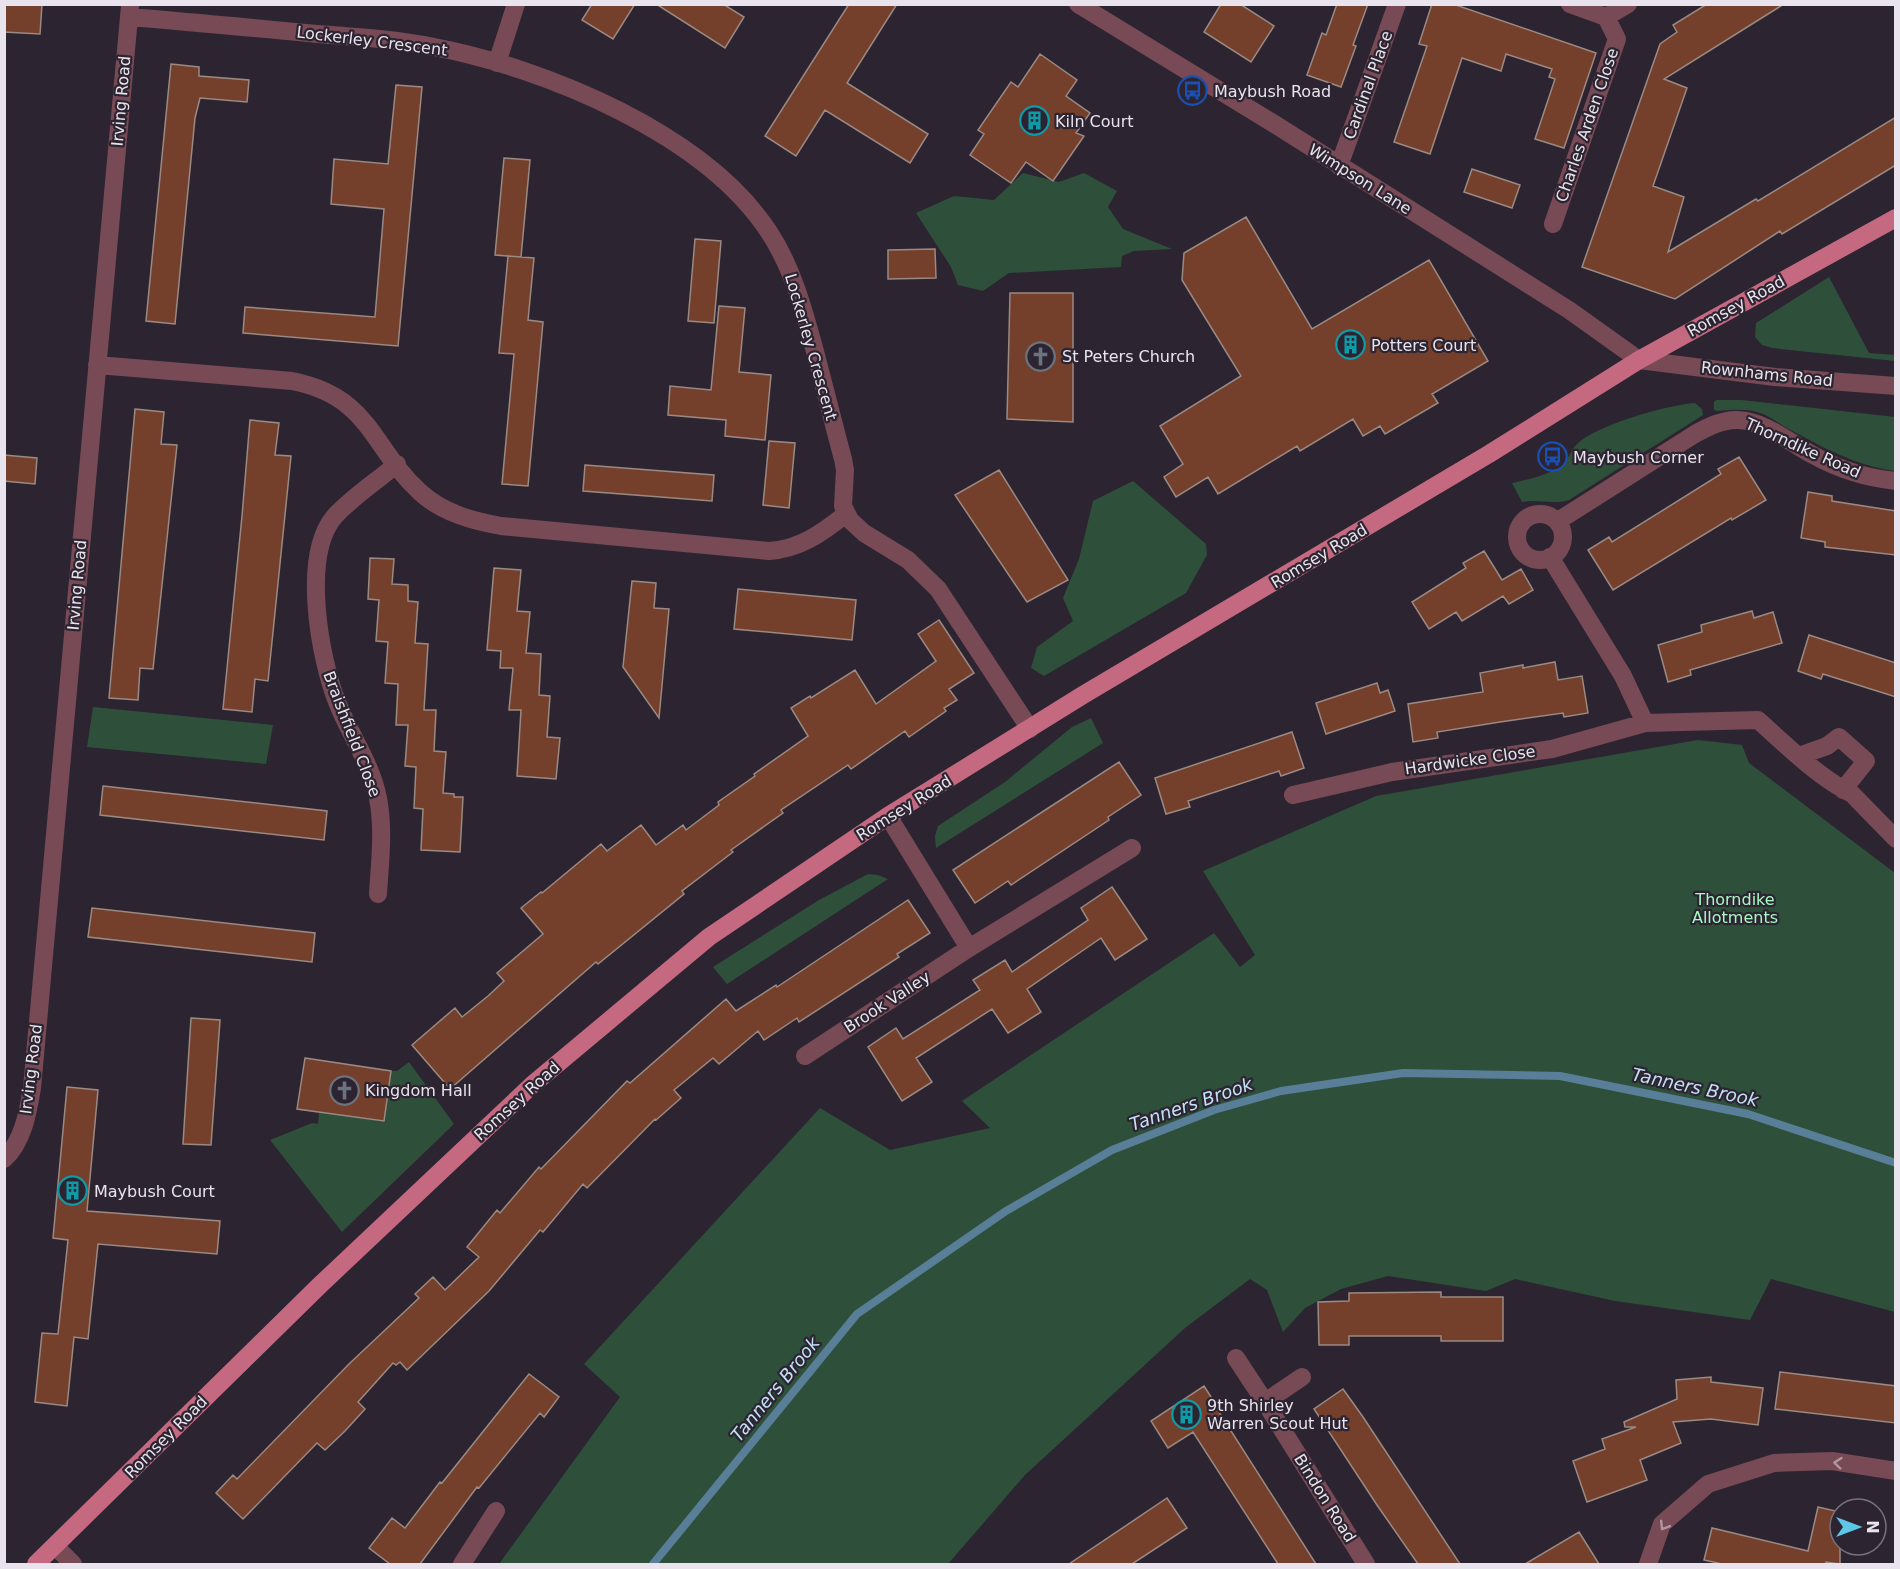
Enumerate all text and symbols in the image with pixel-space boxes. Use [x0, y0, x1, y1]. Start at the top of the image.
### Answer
street label: Lockerley Crescent [296, 22, 448, 60]
street label: Cardinal Place [1340, 28, 1396, 142]
street label: Charles Arden Close [1552, 46, 1622, 204]
street label: Irving Road [108, 55, 134, 147]
bus stop icon: Maybush Road [1177, 75, 1209, 107]
place label: Maybush Road [1214, 82, 1331, 101]
building icon: Kiln Court [1018, 105, 1050, 137]
place label: Kiln Court [1055, 112, 1134, 131]
street label: Wimpson Lane [1305, 140, 1415, 218]
street label: Lockerley Crescent [781, 271, 841, 423]
street label: Romsey Road [1684, 271, 1788, 341]
building icon: Potters Court [1334, 329, 1366, 361]
place label: Potters Court [1371, 336, 1476, 355]
church icon: St Peters Church [1025, 340, 1057, 372]
place label: St Peters Church [1062, 347, 1195, 366]
street label: Rownhams Road [1700, 358, 1834, 390]
street label: Thorndike Road [1741, 414, 1864, 482]
bus stop icon: Maybush Corner [1536, 441, 1568, 473]
place label: Maybush Corner [1573, 448, 1704, 467]
street label: Romsey Road [1268, 520, 1370, 592]
street label: Irving Road [64, 539, 90, 631]
street label: Braishfield Close [319, 668, 385, 800]
street label: Hardwicke Close [1403, 741, 1537, 779]
street label: Romsey Road [853, 771, 955, 845]
park label: Thorndike Allotments [1692, 890, 1778, 927]
street label: Brook Valley [840, 967, 934, 1037]
street label: Irving Road [16, 1023, 46, 1115]
street label: Romsey Road [470, 1058, 564, 1144]
water label: Tanners Brook [1630, 1063, 1762, 1111]
water label: Tanners Brook [1127, 1073, 1257, 1135]
church icon: Kingdom Hall [328, 1074, 360, 1106]
place label: Kingdom Hall [365, 1081, 472, 1100]
building icon: Maybush Court [57, 1175, 89, 1207]
place label: Maybush Court [94, 1182, 215, 1201]
water label: Tanners Brook [726, 1331, 825, 1446]
street label: Romsey Road [121, 1392, 211, 1482]
place label: 9th Shirley Warren Scout Hut [1207, 1396, 1348, 1433]
building icon: 9th Shirley Warren Scout Hut [1170, 1398, 1202, 1430]
street label: Bindon Road [1290, 1450, 1360, 1546]
one-way arrow [1833, 1457, 1842, 1469]
north arrow [1828, 1497, 1888, 1557]
one-way arrow [1660, 1520, 1671, 1531]
text: N [1863, 1520, 1882, 1534]

